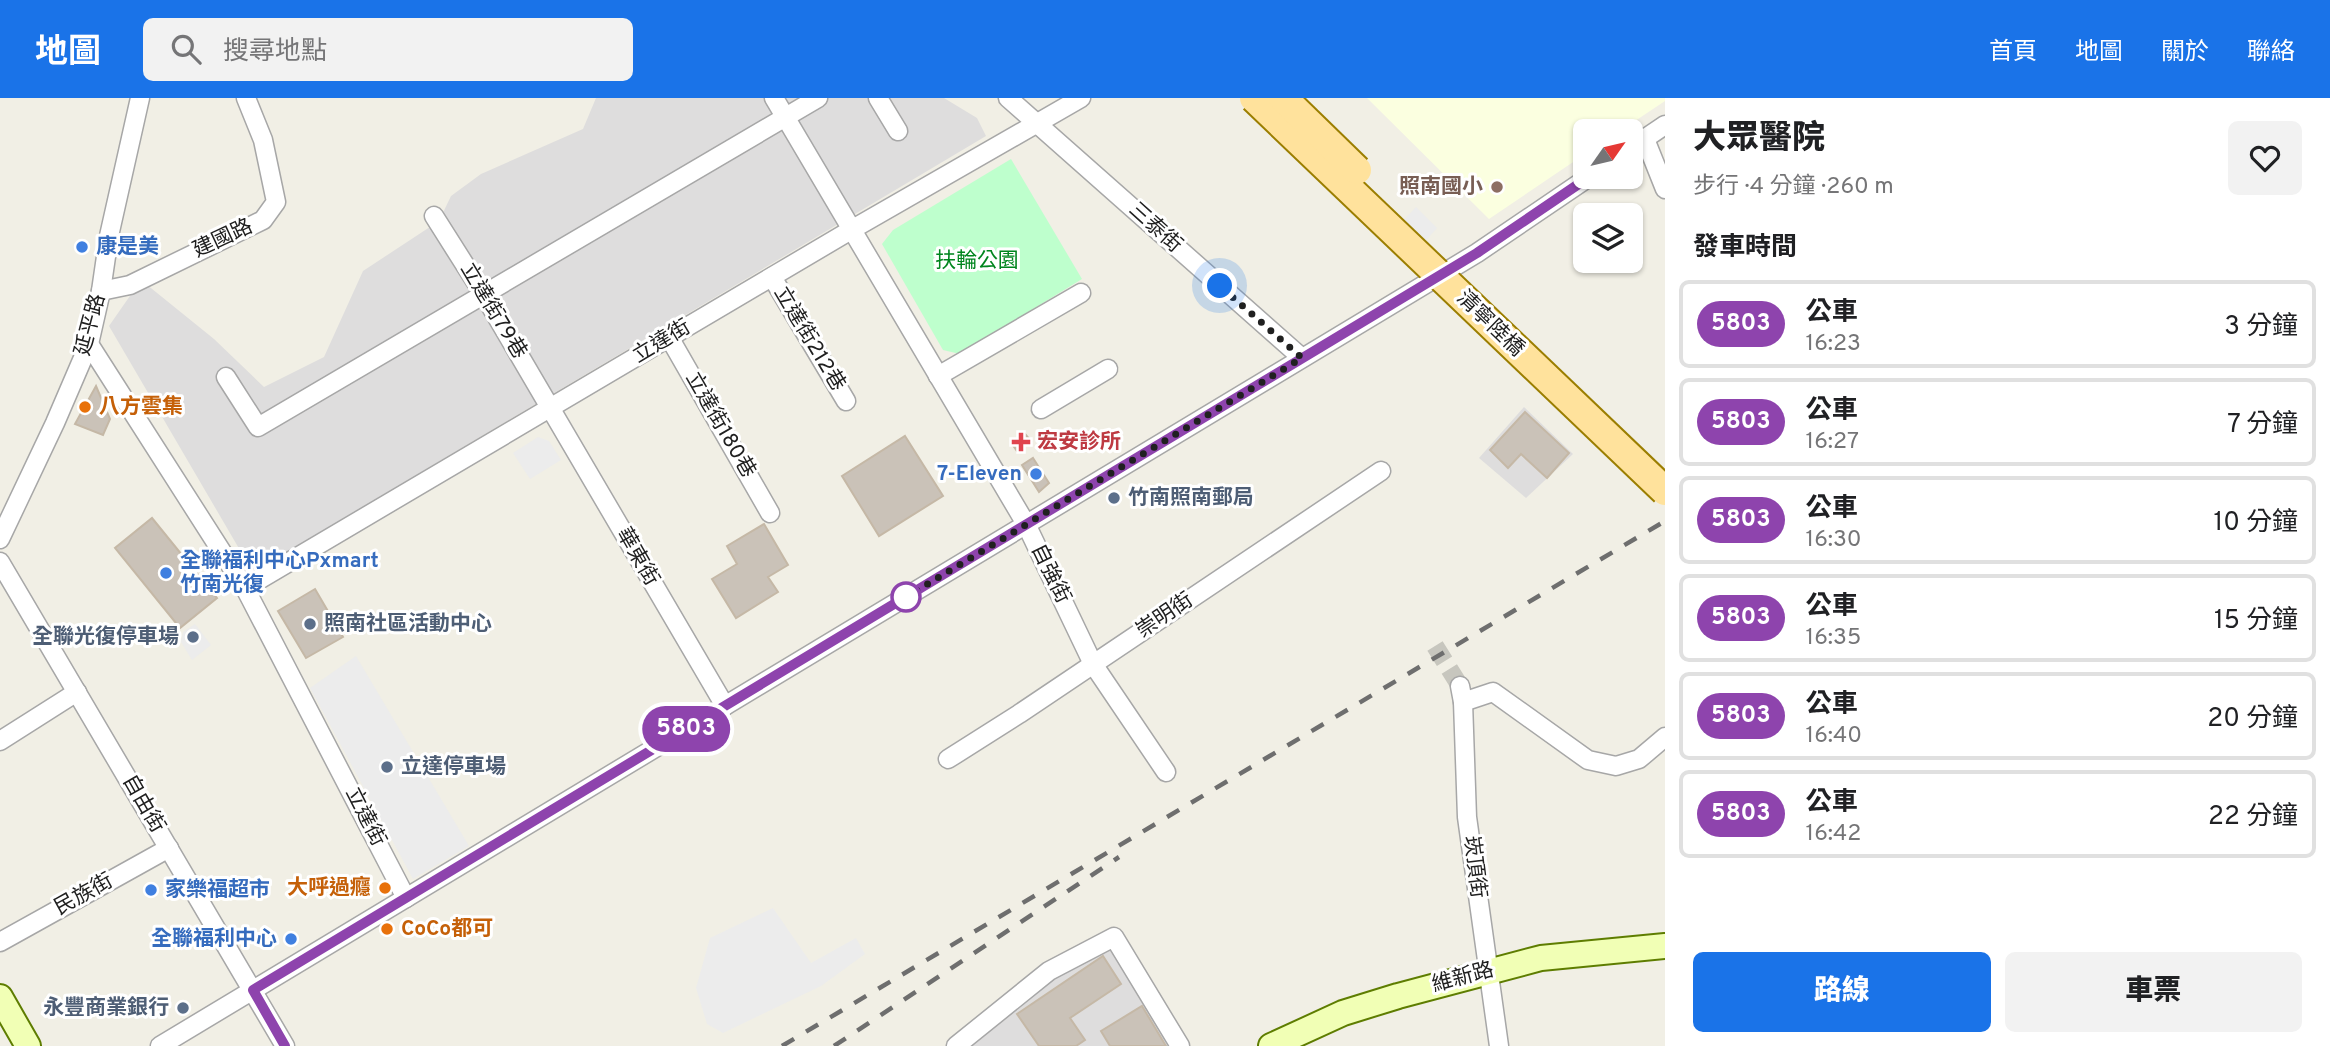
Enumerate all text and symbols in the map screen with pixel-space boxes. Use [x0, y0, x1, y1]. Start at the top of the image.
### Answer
search box [143, 18, 633, 81]
icon: search [167, 30, 205, 68]
text: 地圖 [35, 33, 101, 75]
text: 搜尋地點 [223, 36, 327, 69]
text: 首頁 [1989, 38, 2037, 68]
text: 地圖 [2075, 38, 2123, 68]
text: 關於 [2161, 38, 2209, 68]
text: 聯絡 [2247, 38, 2295, 68]
north arrow [1573, 119, 1643, 189]
map controls [1573, 119, 1643, 273]
text: 大眾醫院 [1693, 119, 1825, 161]
button: heart [2228, 121, 2302, 195]
text: 步行 · 4 分鐘 · 260 m [1693, 173, 1894, 202]
place label: 照南國小 [1399, 174, 1483, 201]
marker: 照南國小 [1489, 179, 1505, 195]
street label: 三泰街 [1123, 197, 1187, 259]
button: layers [1573, 203, 1643, 273]
street label: 建國路 [189, 213, 257, 265]
text: 發車時間 [1693, 232, 1797, 265]
place label: 康是美 [96, 234, 159, 261]
marker: 康是美 [74, 239, 90, 255]
park label: 扶輪公園 [935, 248, 1019, 275]
street label: 立達街79巷 [454, 258, 532, 364]
your location [1202, 268, 1237, 303]
street label: 立達街212巷 [767, 282, 851, 396]
street label: 清寧陸橋 [1450, 285, 1530, 363]
street label: 延平路 [70, 291, 112, 359]
text: 公車 [1806, 297, 1858, 330]
text: 5803 [1711, 309, 1771, 339]
text: 3 分鐘 [2224, 311, 2298, 344]
street label: 立達街 [628, 314, 696, 370]
text: 16:23 [1806, 330, 1861, 359]
street label: 立達街180巷 [679, 367, 761, 483]
place label: 八方雲集 [99, 394, 183, 421]
text: 公車 [1806, 395, 1858, 428]
marker: 八方雲集 [77, 399, 93, 415]
text: 5803 [1711, 407, 1771, 437]
text: 7 分鐘 [2227, 409, 2298, 442]
text: 16:27 [1806, 428, 1859, 457]
place label: 宏安診所 [1037, 429, 1121, 456]
marker: 宏安診所 [1011, 432, 1031, 452]
place label: 7-Eleven [937, 461, 1022, 488]
marker: 7-Eleven [1028, 466, 1044, 482]
place label: 竹南照南郵局 [1128, 485, 1254, 512]
marker: 竹南照南郵局 [1106, 490, 1122, 506]
text: 公車 [1806, 493, 1858, 526]
text: 5803 [1711, 505, 1771, 535]
text: 10 分鐘 [2213, 507, 2298, 540]
street label: 華東街 [610, 523, 664, 591]
text: 16:30 [1806, 526, 1861, 555]
street label: 自強街 [1024, 540, 1076, 608]
place label: 全聯福利中心Pxmart 竹南光復 [180, 548, 379, 599]
marker: 全聯福利中心Pxmart 竹南光復 [158, 565, 174, 581]
unlabelled marker [891, 582, 921, 612]
street label: 崇明街 [1131, 587, 1199, 645]
text: 公車 [1806, 591, 1858, 624]
text: 5803 [1711, 603, 1771, 633]
text: 15 分鐘 [2214, 605, 2298, 638]
place label: 照南社區活動中心 [324, 611, 492, 638]
marker: 照南社區活動中心 [302, 616, 318, 632]
place label: 全聯光復停車場 [32, 624, 179, 651]
text: 16:35 [1806, 624, 1861, 653]
marker: 全聯光復停車場 [185, 629, 201, 645]
text: 公車 [1806, 689, 1858, 722]
text: 5803 [1711, 701, 1771, 731]
text: 20 分鐘 [2207, 703, 2298, 736]
line badge: 5803 [637, 706, 735, 752]
text: 5803 [656, 714, 716, 744]
text: 16:40 [1806, 722, 1862, 751]
place label: 立達停車場 [401, 754, 506, 781]
marker: 立達停車場 [379, 759, 395, 775]
street label: 自由街 [116, 770, 170, 838]
street label: 立達街 [339, 783, 391, 851]
text: 公車 [1806, 787, 1858, 820]
text: 5803 [1711, 799, 1771, 829]
text: 22 分鐘 [2208, 801, 2298, 834]
text: 16:42 [1806, 820, 1861, 849]
street label: 崁頂街 [1457, 834, 1491, 900]
street label: 民族街 [50, 868, 118, 922]
place label: 大呼過癮 [287, 875, 371, 902]
place label: 家樂福超市 [165, 877, 270, 904]
marker: 大呼過癮 [377, 880, 393, 896]
marker: 家樂福超市 [143, 882, 159, 898]
place label: CoCo都可 [401, 916, 493, 943]
marker: CoCo都可 [379, 921, 395, 937]
place label: 全聯福利中心 [151, 926, 277, 953]
marker: 全聯福利中心 [283, 931, 299, 947]
button: 路線 [1693, 952, 1991, 1032]
button: 車票 [2005, 952, 2302, 1032]
street label: 維新路 [1429, 957, 1497, 999]
place label: 永豐商業銀行 [43, 995, 169, 1022]
marker: 永豐商業銀行 [175, 1000, 191, 1016]

